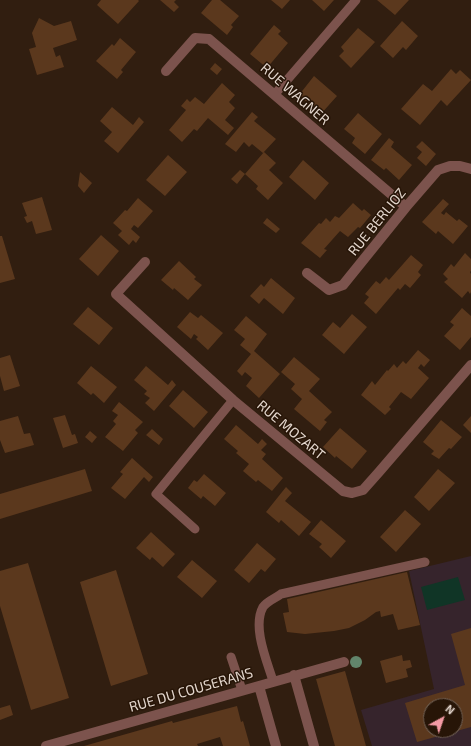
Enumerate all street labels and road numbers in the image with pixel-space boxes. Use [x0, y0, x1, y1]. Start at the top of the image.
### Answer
street label: RUE WAGNER [257, 60, 333, 128]
street label: RUE BERLIOZ [345, 185, 409, 259]
street label: RUE MOZART [254, 397, 328, 463]
street label: RUE DU COUSERANS [127, 664, 255, 716]

